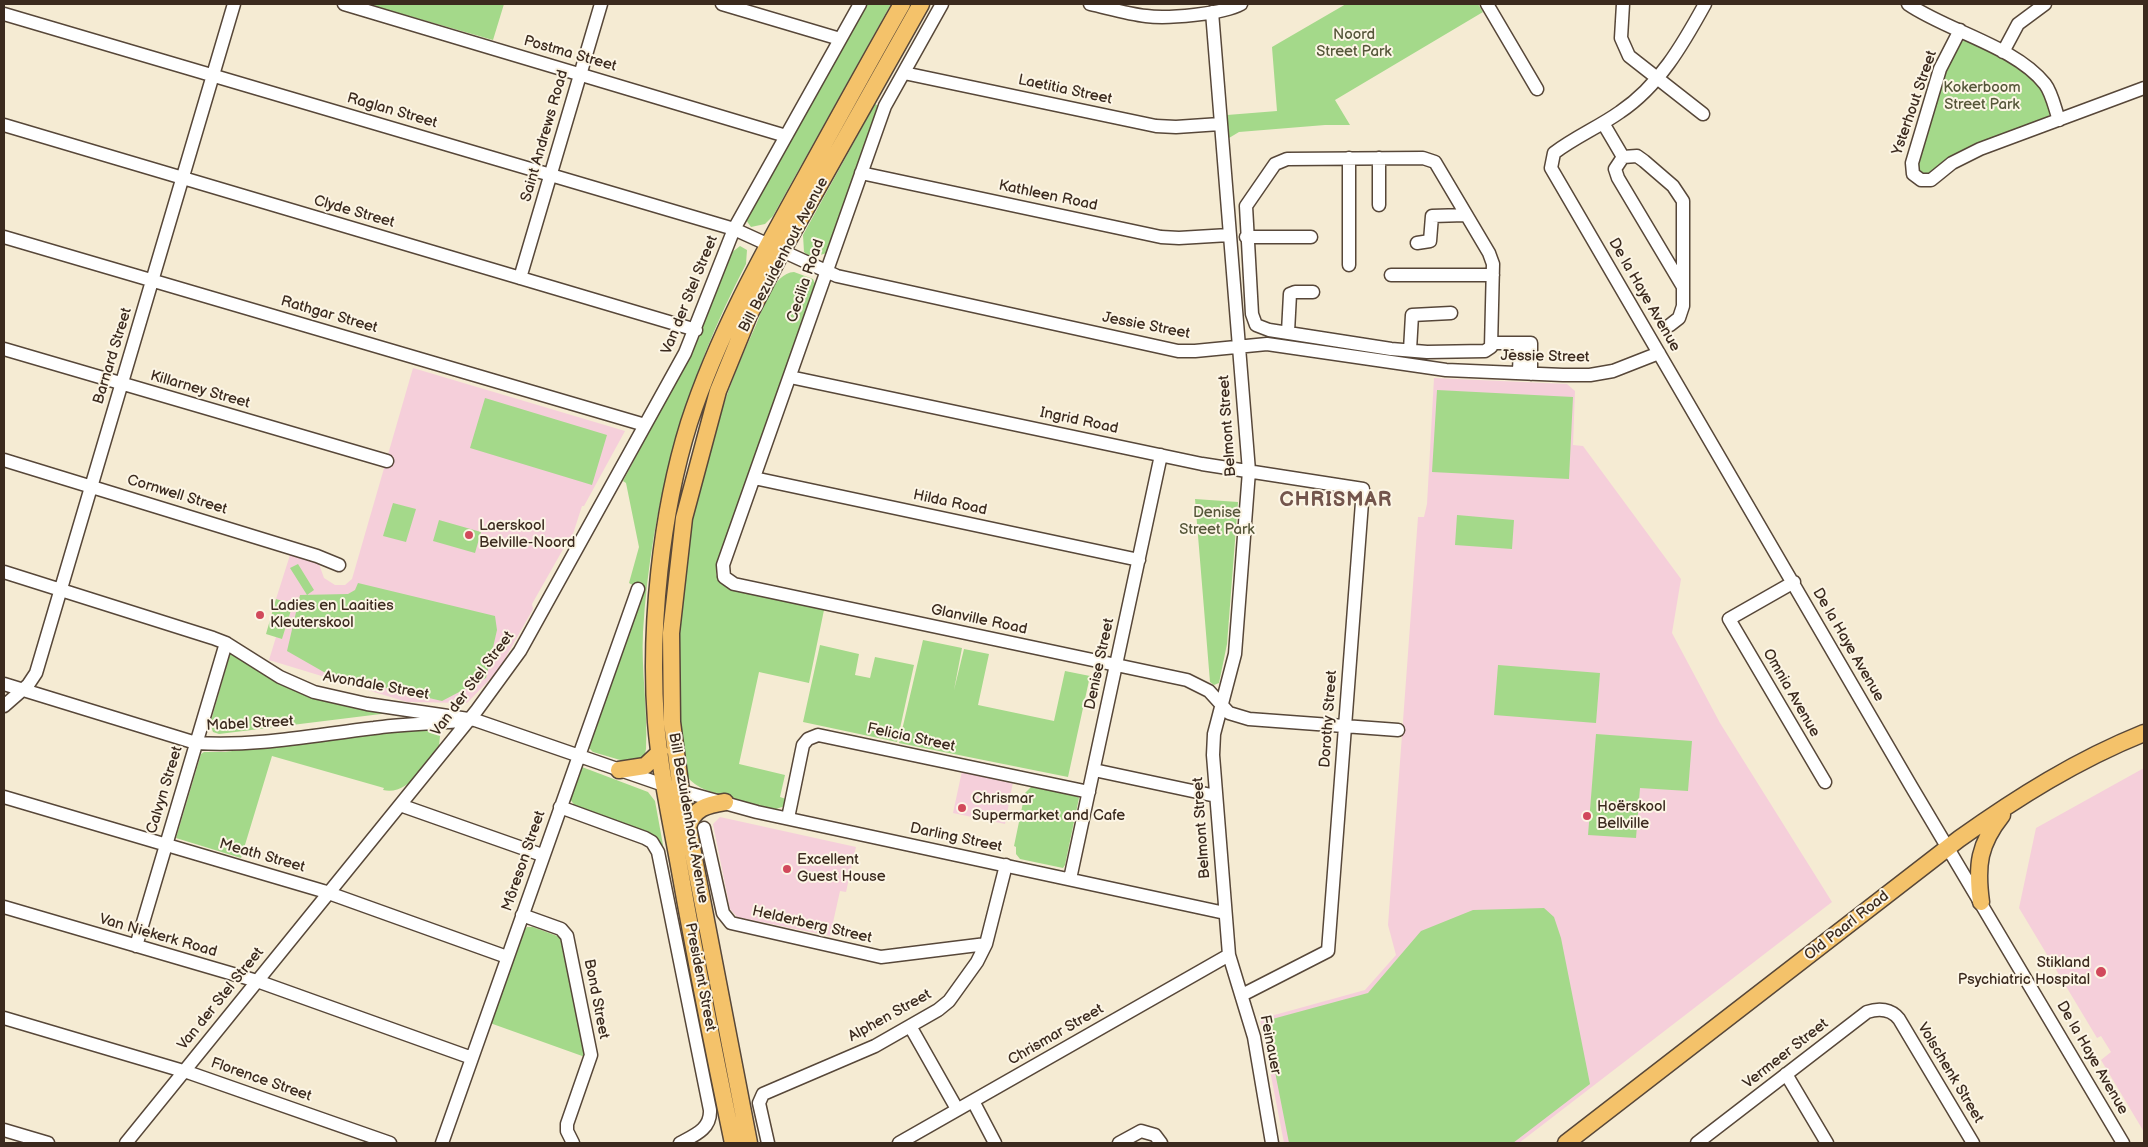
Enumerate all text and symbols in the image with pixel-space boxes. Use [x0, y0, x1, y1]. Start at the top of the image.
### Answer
park label: Noord Street Park [1316, 26, 1392, 61]
street label: Postma Street [522, 32, 618, 76]
street label: Ysterhout Street [1889, 48, 1941, 158]
street label: Saint Andrews Road [518, 68, 572, 204]
street label: Laetitia Street [1016, 71, 1114, 109]
park label: Kokerboom Street Park [1943, 79, 2021, 114]
street label: Raglan Street [345, 89, 439, 133]
street label: Bill Bezuidenhout Avenue [736, 175, 832, 335]
street label: Kathleen Road [997, 177, 1099, 215]
street label: Clyde Street [312, 192, 396, 232]
street label: Van der Stel Street [658, 233, 722, 357]
street label: De la Haye Avenue [1604, 235, 1684, 355]
street label: Cecilia Road [783, 237, 829, 325]
street label: Rathgar Street [279, 293, 379, 337]
street label: Barnard Street [90, 306, 136, 406]
street label: Jessie Street [1101, 309, 1191, 343]
street label: Jessie Street [1500, 347, 1590, 367]
street label: Killarney Street [148, 367, 252, 413]
street label: Belmont Street [1215, 375, 1241, 477]
street label: Ingrid Road [1038, 404, 1120, 438]
street label: Cornwell Street [125, 471, 229, 519]
street label: Hilda Road [911, 486, 989, 520]
district label: CHRISMAR [1279, 489, 1393, 513]
park label: Denise Street Park [1179, 504, 1255, 539]
place label: Laerskool Belville-Noord [479, 517, 575, 552]
marker: Laerskool Belville-Noord [463, 529, 475, 541]
street label: De la Haye Avenue [1808, 585, 1888, 705]
place label: Ladies en Laaities Kleuterskool [270, 597, 394, 632]
street label: Glanville Road [929, 601, 1029, 639]
marker: Ladies en Laaities Kleuterskool [254, 609, 266, 621]
street label: Denise Street [1082, 617, 1118, 711]
street label: Van der Stel Street [428, 628, 518, 740]
street label: Omnia Avenue [1759, 646, 1823, 740]
street label: Avondale Street [322, 668, 430, 704]
street label: Dorothy Street [1317, 670, 1341, 768]
street label: Mabel Street [206, 713, 294, 735]
street label: Felicia Street [865, 720, 957, 756]
street label: Bill Bezuidenhout Avenue [664, 731, 712, 905]
street label: Calvyn Street [143, 744, 187, 836]
street label: Belmont Street [1189, 777, 1215, 879]
place label: Chrismar Supermarket and Cafe [972, 790, 1125, 825]
place label: Hoërskool Bellville [1597, 798, 1666, 833]
marker: Chrismar Supermarket and Cafe [956, 802, 968, 814]
street label: Môreson Street [498, 808, 550, 914]
marker: Hoërskool Bellville [1581, 810, 1593, 822]
street label: Darling Street [908, 819, 1004, 857]
street label: Meath Street [217, 835, 307, 877]
place label: Excellent Guest House [797, 851, 886, 886]
marker: Excellent Guest House [781, 863, 793, 875]
street label: Old Paarl Road [1801, 887, 1893, 965]
street label: Helderberg Street [750, 902, 874, 948]
street label: Van Niekerk Road [97, 911, 219, 961]
street label: President Street [681, 921, 719, 1033]
street label: Van der Stel Street [174, 944, 268, 1054]
place label: Stikland Psychiatric Hospital [1958, 954, 2090, 989]
street label: Bond Street [579, 957, 613, 1041]
marker: Stikland Psychiatric Hospital [2094, 965, 2108, 979]
street label: Alphen Street [845, 986, 935, 1046]
street label: De la Haye Avenue [2052, 998, 2132, 1118]
street label: Chrismar Street [1005, 1000, 1107, 1070]
street label: Feinauer [1255, 1014, 1285, 1076]
street label: Vermeer Street [1740, 1015, 1832, 1093]
street label: Volschenk Street [1913, 1020, 1987, 1126]
street label: Florence Street [208, 1054, 314, 1106]

